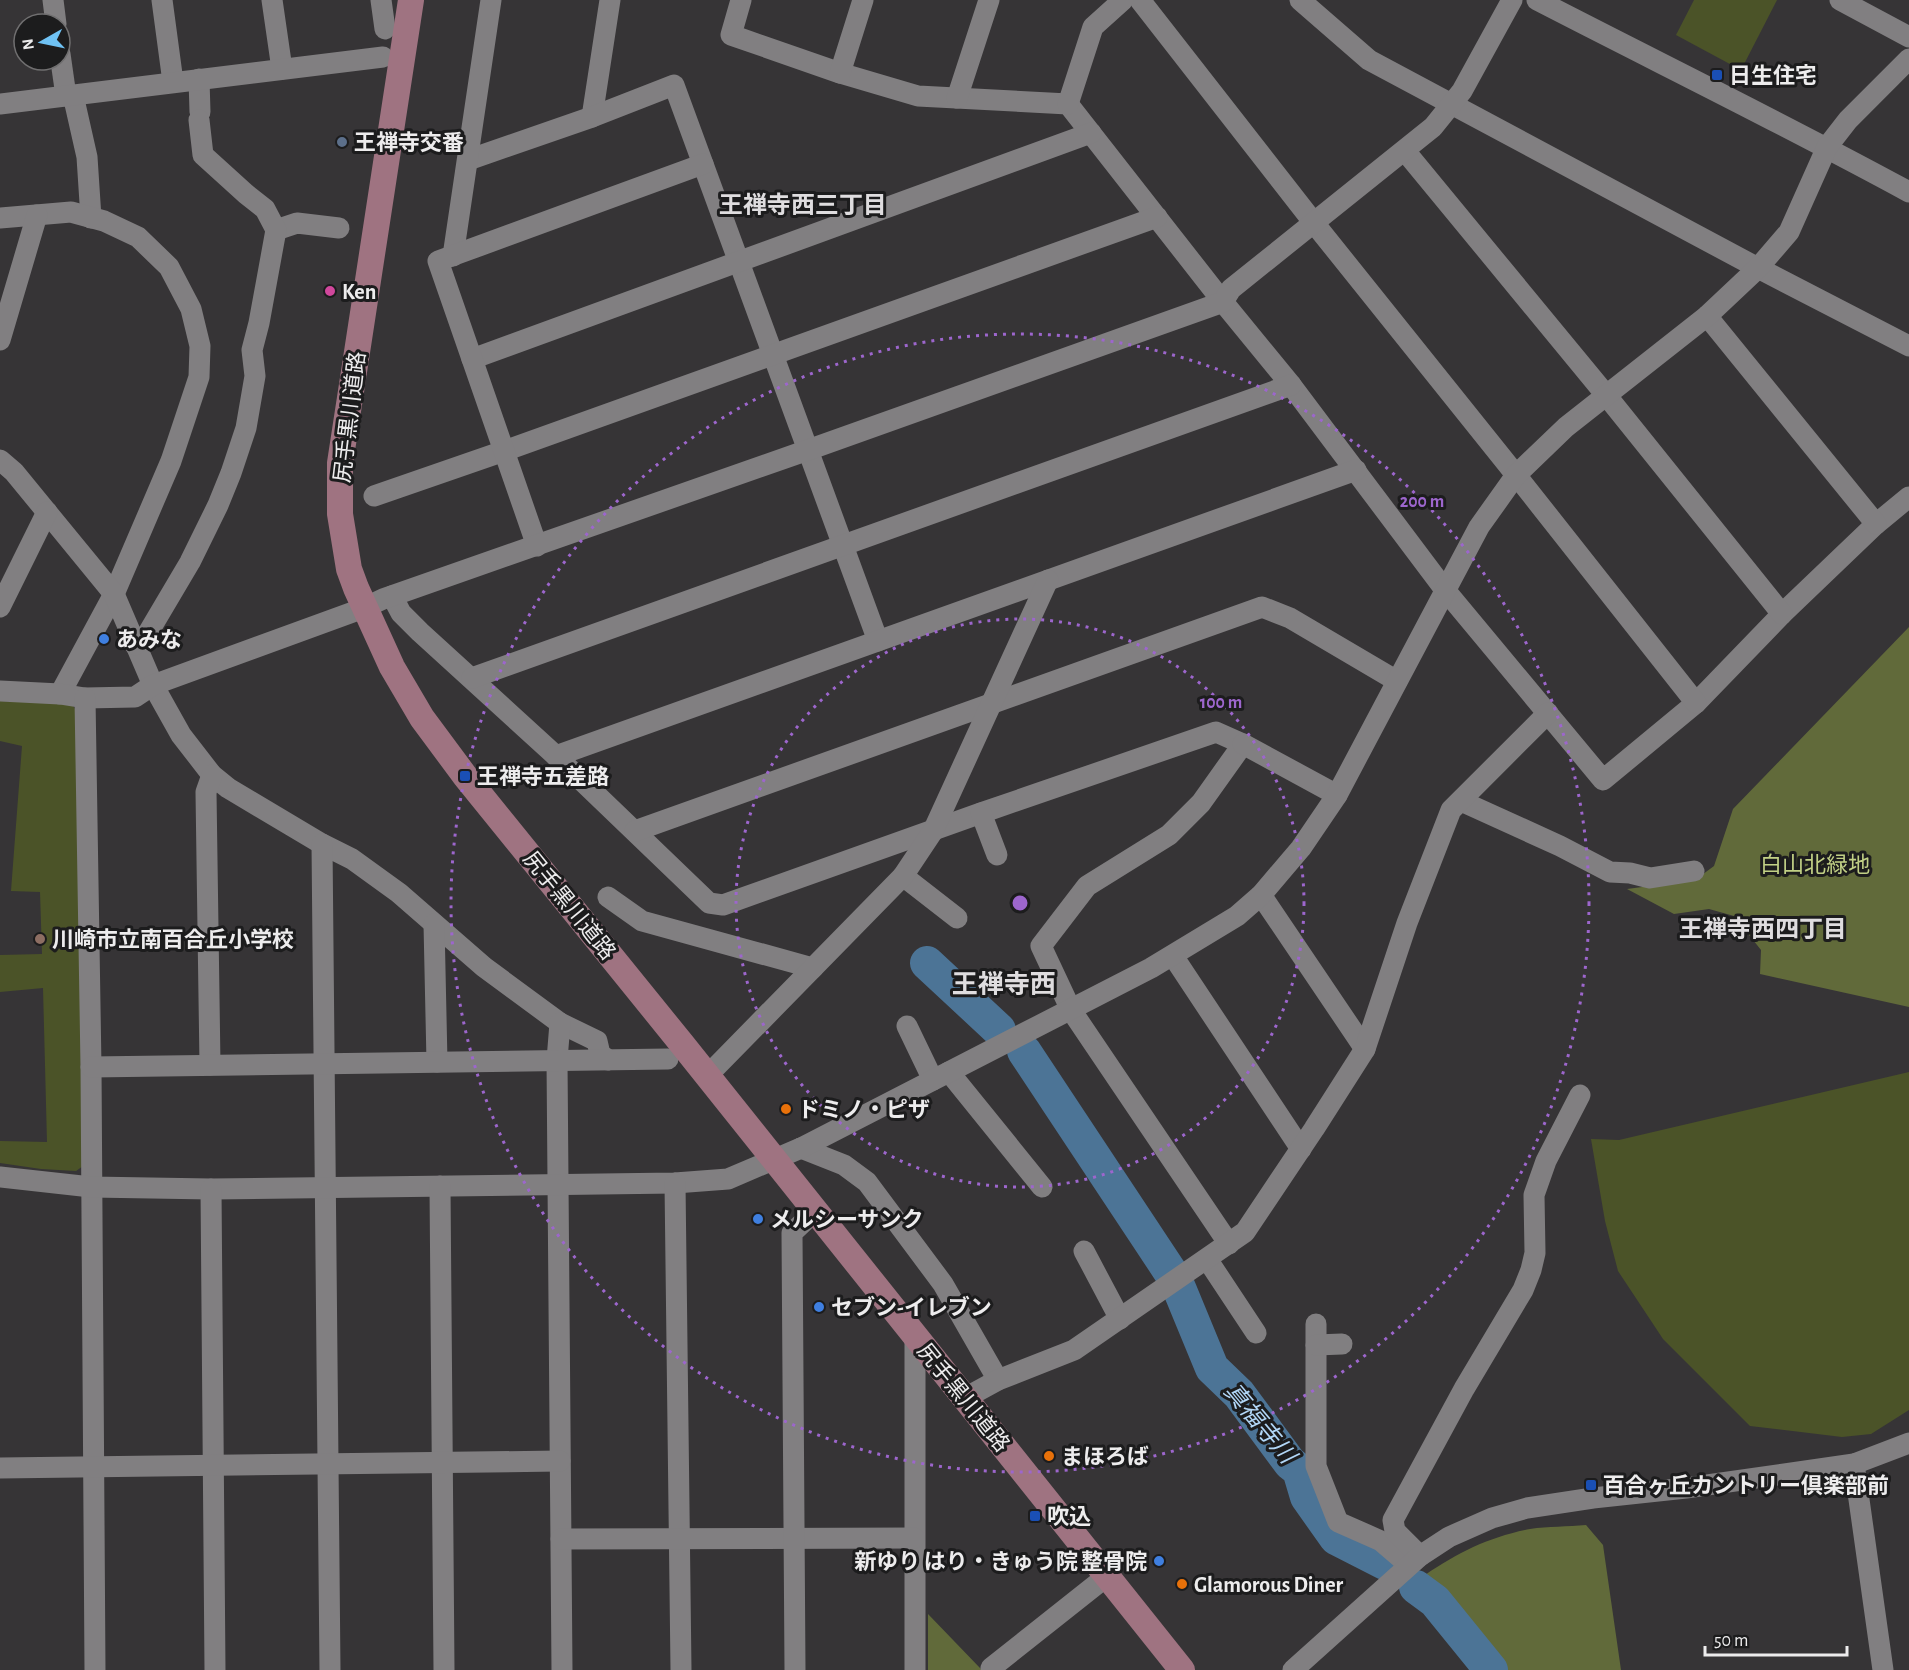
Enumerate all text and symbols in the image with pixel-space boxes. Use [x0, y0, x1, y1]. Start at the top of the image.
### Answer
north arrow [12, 12, 72, 72]
text: N [19, 37, 37, 51]
place label: 日生住宅 [1729, 64, 1817, 87]
marker: 日生住宅 [1710, 68, 1724, 82]
place label: 王禅寺交番 [354, 131, 464, 154]
marker: 王禅寺交番 [335, 135, 349, 149]
district label: 王禅寺西三丁目 [719, 192, 887, 218]
place label: Ken [342, 281, 376, 303]
marker: Ken [323, 284, 337, 298]
street label: 尻手黒川道路 [330, 350, 369, 484]
text: 200 m [1400, 493, 1444, 511]
place label: あみな [116, 628, 182, 651]
marker: あみな [97, 632, 111, 646]
text: 100 m [1200, 694, 1242, 712]
place label: 王禅寺五差路 [477, 765, 609, 788]
marker: 王禅寺五差路 [458, 769, 472, 783]
street label: 尻手黒川道路 [519, 847, 620, 964]
park label: 白山北緑地 [1760, 853, 1870, 876]
centre of rings [1010, 893, 1030, 913]
district label: 王禅寺西四丁目 [1679, 916, 1847, 942]
place label: 川崎市立南百合丘小学校 [52, 928, 294, 951]
marker: 川崎市立南百合丘小学校 [33, 932, 47, 946]
district label: 王禅寺西 [952, 970, 1056, 998]
place label: ドミノ・ピザ [798, 1098, 930, 1121]
marker: ドミノ・ピザ [779, 1102, 793, 1116]
place label: メルシーサンク [770, 1208, 924, 1231]
marker: メルシーサンク [751, 1212, 765, 1226]
place label: セブン-イレブン [831, 1295, 992, 1319]
marker: セブン-イレブン [812, 1300, 826, 1314]
street label: 尻手黒川道路 [913, 1339, 1014, 1456]
water label: 真福寺川 [1219, 1378, 1303, 1470]
place label: まほろば [1061, 1445, 1149, 1468]
marker: まほろば [1042, 1449, 1056, 1463]
place label: 百合ヶ丘カントリー倶楽部前 [1603, 1474, 1889, 1497]
marker: 百合ヶ丘カントリー倶楽部前 [1584, 1478, 1598, 1492]
place label: 吹込 [1047, 1505, 1091, 1528]
marker: 吹込 [1028, 1509, 1042, 1523]
place label: 新ゆり はり・きゅう院 整骨院 [854, 1550, 1147, 1573]
marker: 新ゆり はり・きゅう院 整骨院 [1152, 1554, 1166, 1568]
place label: Glamorous Diner [1194, 1574, 1344, 1596]
marker: Glamorous Diner [1175, 1577, 1189, 1591]
scale bar [1705, 1619, 1848, 1657]
text: 50 m [1714, 1632, 1748, 1650]

